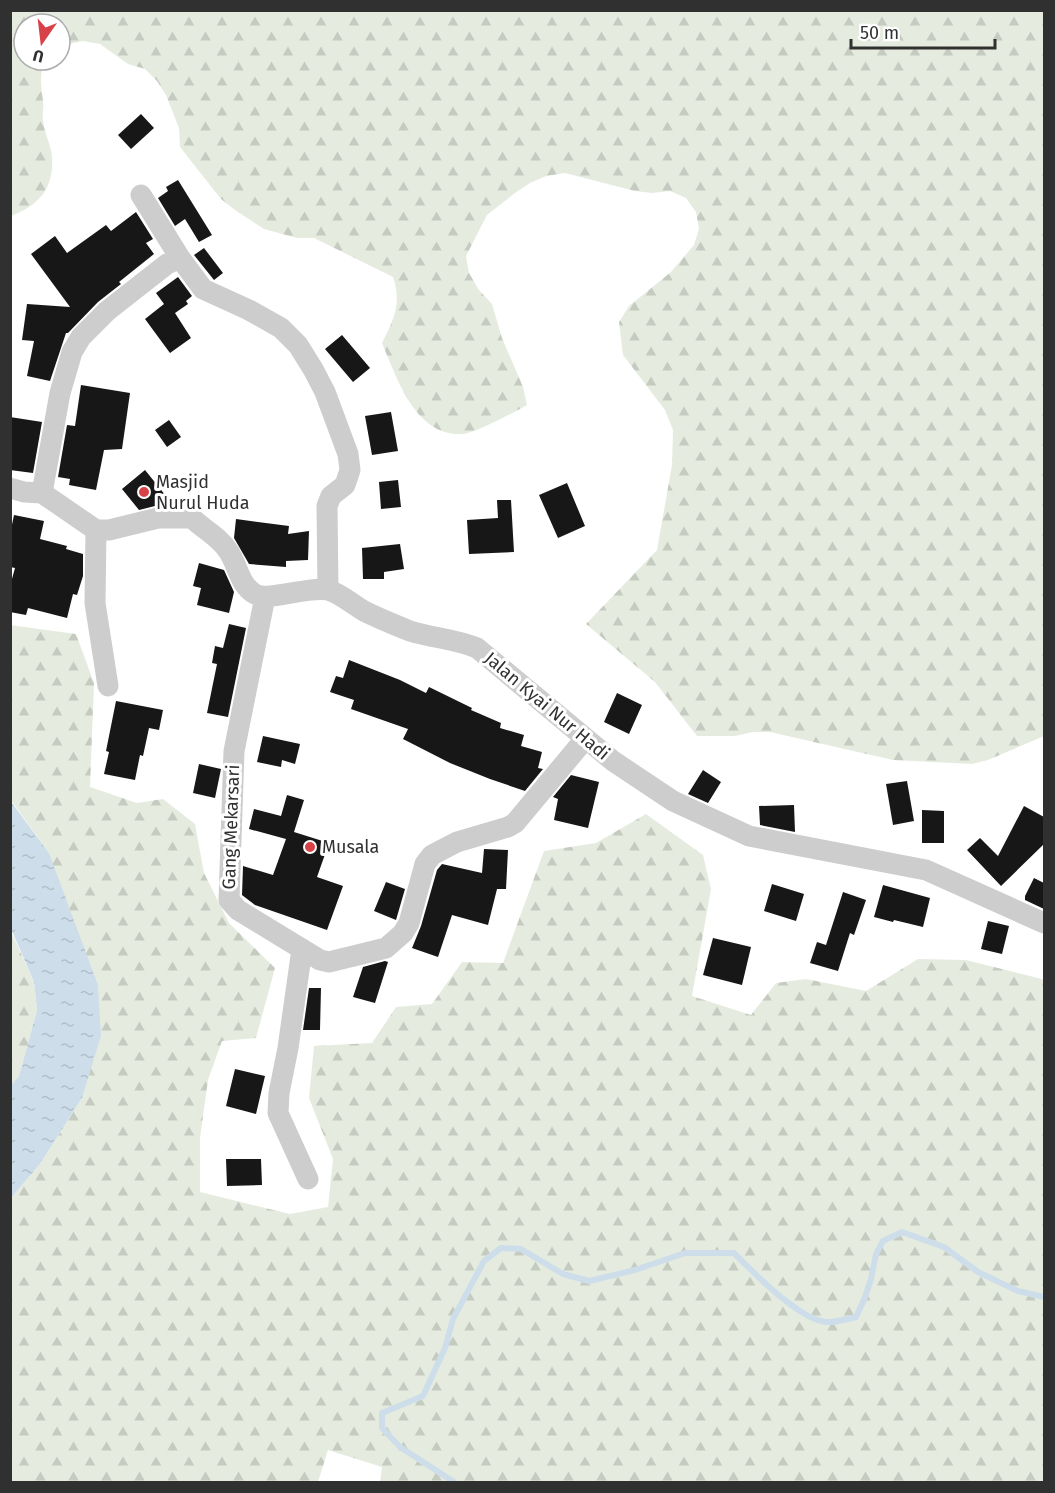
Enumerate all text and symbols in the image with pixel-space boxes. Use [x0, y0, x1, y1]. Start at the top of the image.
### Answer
north arrow [12, 12, 72, 72]
scale bar [851, 12, 995, 50]
text: 50 m [860, 22, 899, 44]
text: U [31, 46, 46, 67]
place label: Masjid Nurul Huda [156, 471, 250, 514]
marker: Masjid Nurul Huda [137, 485, 151, 499]
street label: Jalan Kyai Nur Hadi [480, 647, 614, 765]
street label: Gang Mekarsari [218, 764, 244, 890]
place label: Musala [322, 836, 379, 858]
marker: Musala [303, 840, 317, 854]

